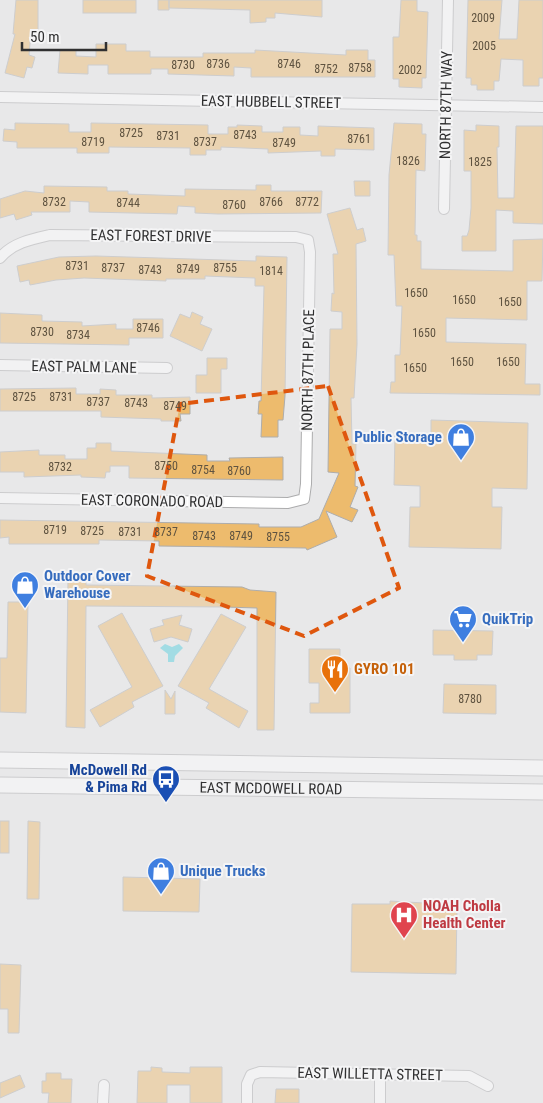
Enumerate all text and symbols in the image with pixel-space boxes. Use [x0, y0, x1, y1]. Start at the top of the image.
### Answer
house number: 2009 [471, 11, 495, 25]
scale bar [22, 20, 106, 52]
text: 50 m [30, 28, 60, 46]
house number: 2005 [472, 39, 496, 53]
street label: NORTH 87TH WAY [436, 50, 456, 159]
house number: 8736 [206, 57, 230, 71]
house number: 8746 [277, 57, 301, 71]
house number: 8730 [171, 58, 195, 72]
house number: 8758 [348, 61, 372, 75]
house number: 8752 [314, 62, 338, 76]
house number: 2002 [398, 63, 422, 77]
street label: EAST HUBBELL STREET [201, 92, 342, 112]
house number: 8725 [119, 126, 143, 140]
house number: 8743 [233, 128, 257, 142]
house number: 8731 [156, 129, 180, 143]
house number: 8761 [347, 132, 371, 146]
house number: 8719 [81, 135, 105, 149]
house number: 8737 [193, 135, 217, 149]
house number: 8749 [272, 136, 296, 150]
house number: 1826 [396, 154, 420, 168]
house number: 1825 [468, 155, 492, 169]
house number: 8732 [42, 195, 66, 209]
house number: 8766 [259, 195, 283, 209]
house number: 8772 [295, 195, 319, 209]
house number: 8744 [116, 196, 140, 210]
house number: 8760 [222, 198, 246, 212]
street label: EAST FOREST DRIVE [90, 226, 212, 246]
house number: 8731 [65, 259, 89, 273]
house number: 8737 [101, 261, 125, 275]
house number: 8755 [213, 261, 237, 275]
house number: 8749 [176, 262, 200, 276]
house number: 8743 [138, 263, 162, 277]
house number: 1814 [259, 264, 283, 278]
house number: 1650 [404, 286, 428, 300]
house number: 1650 [452, 293, 476, 307]
house number: 1650 [498, 295, 522, 309]
street label: NORTH 87TH PLACE [298, 309, 318, 431]
house number: 8746 [136, 321, 160, 335]
house number: 8730 [30, 325, 54, 339]
house number: 1650 [412, 326, 436, 340]
house number: 8734 [66, 328, 90, 342]
house number: 1650 [450, 355, 474, 369]
house number: 1650 [496, 355, 520, 369]
street label: EAST PALM LANE [31, 357, 137, 377]
house number: 1650 [403, 361, 427, 375]
house number: 8725 [12, 390, 36, 404]
house number: 8731 [49, 390, 73, 404]
house number: 8737 [86, 395, 110, 409]
house number: 8743 [124, 396, 148, 410]
house number: 8749 [163, 399, 187, 413]
shop icon: Public Storage [446, 422, 476, 461]
place label: Public Storage [354, 428, 442, 446]
house number: 8750 [154, 459, 178, 473]
house number: 8732 [48, 460, 72, 474]
house number: 8754 [191, 463, 215, 477]
house number: 8760 [227, 464, 251, 478]
street label: EAST CORONADO ROAD [81, 491, 223, 511]
house number: 8719 [43, 523, 67, 537]
house number: 8725 [80, 524, 104, 538]
house number: 8731 [118, 525, 142, 539]
house number: 8737 [154, 525, 178, 539]
house number: 8743 [192, 529, 216, 543]
house number: 8749 [229, 529, 253, 543]
house number: 8755 [266, 530, 290, 544]
place label: Outdoor Cover Warehouse [44, 567, 131, 602]
shop icon: Outdoor Cover Warehouse [10, 570, 40, 609]
supermarket icon: QuikTrip [448, 604, 478, 643]
place label: QuikTrip [482, 610, 533, 628]
restaurant icon: GYRO 101 [320, 654, 350, 693]
place label: GYRO 101 [354, 660, 414, 678]
house number: 8780 [458, 692, 482, 706]
place label: McDowell Rd & Pima Rd [69, 761, 147, 796]
bus stop icon: McDowell Rd & Pima Rd [151, 764, 181, 803]
street label: EAST MCDOWELL ROAD [199, 779, 343, 798]
shop icon: Unique Trucks [146, 856, 176, 895]
place label: Unique Trucks [180, 862, 266, 880]
place label: NOAH Cholla Health Center [423, 897, 506, 932]
hospital icon: NOAH Cholla Health Center [389, 900, 419, 939]
street label: EAST WILLETTA STREET [297, 1064, 443, 1084]

